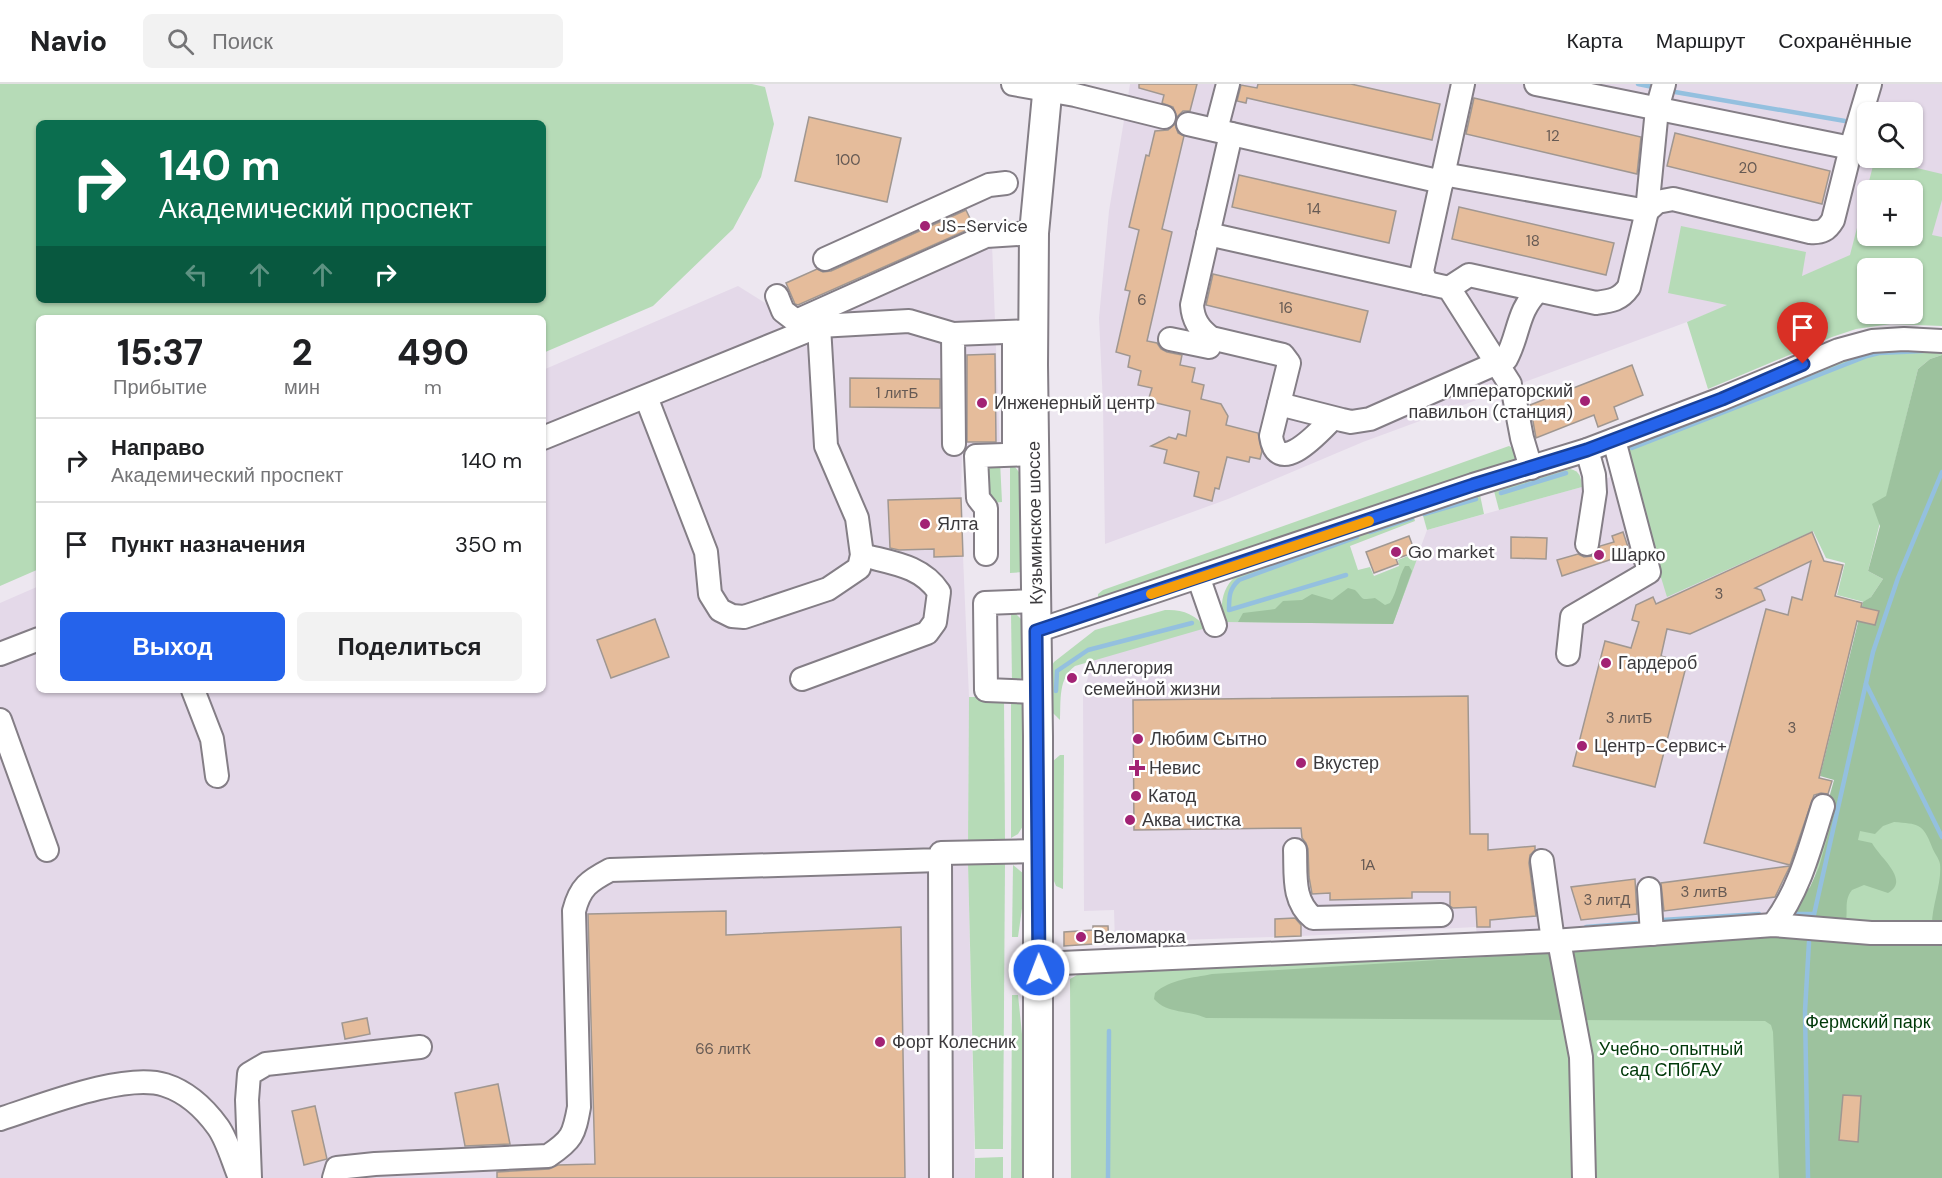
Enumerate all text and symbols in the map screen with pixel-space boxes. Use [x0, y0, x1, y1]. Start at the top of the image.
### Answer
search box [143, 14, 563, 68]
text: Navio [30, 23, 107, 60]
icon: search [164, 25, 197, 58]
text: Поиск [212, 27, 273, 56]
text: Карта [1567, 27, 1623, 55]
text: Маршрут [1656, 27, 1745, 55]
text: Сохранённые [1778, 27, 1912, 55]
map controls [1857, 102, 1923, 324]
button: search [1857, 102, 1923, 168]
house number: 12 [1546, 126, 1560, 146]
text: 140 m [159, 138, 281, 193]
icon: right [60, 144, 138, 222]
house number: 100 [835, 150, 861, 170]
house number: 20 [1739, 158, 1757, 178]
button: + [1857, 180, 1923, 246]
text: Академический проспект [159, 191, 473, 226]
house number: 14 [1307, 199, 1321, 219]
place label: JS-Service [937, 214, 1028, 238]
marker: JS-Service [918, 219, 932, 233]
house number: 18 [1526, 231, 1540, 251]
icon: left [180, 258, 213, 291]
icon: ahead [243, 258, 276, 291]
icon: ahead [306, 258, 339, 291]
icon: right [369, 258, 402, 291]
button: − [1857, 258, 1923, 324]
house number: 6 [1137, 290, 1147, 310]
house number: 16 [1279, 298, 1293, 318]
pin [1777, 302, 1828, 364]
icon: arrive [1786, 311, 1819, 344]
text: 15:37 [117, 329, 203, 376]
text: 2 [292, 329, 312, 376]
text: 490 [397, 329, 469, 376]
text: Прибытие [113, 374, 207, 400]
text: мин [284, 374, 320, 400]
text: m [424, 374, 442, 400]
place label: Императорский павильон (станция) [1408, 379, 1573, 424]
house number: 1 литБ [876, 383, 918, 403]
place label: Инженерный центр [994, 391, 1155, 415]
marker: Императорский павильон (станция) [1578, 394, 1592, 408]
marker: Инженерный центр [975, 396, 989, 410]
text: Направо [111, 433, 205, 462]
street label: Кузьминское шоссе [1022, 441, 1048, 605]
icon: right [60, 444, 93, 477]
text: 140 m [461, 446, 522, 475]
text: Академический проспект [111, 462, 344, 488]
place label: Ялта [937, 512, 980, 536]
marker: Ялта [918, 517, 932, 531]
icon: arrive [60, 528, 93, 561]
text: Пункт назначения [111, 530, 306, 559]
text: 350 m [455, 530, 522, 559]
place label: Go market [1408, 540, 1495, 564]
place label: Шарко [1611, 543, 1666, 567]
marker: Go market [1389, 545, 1403, 559]
marker: Шарко [1592, 548, 1606, 562]
house number: 3 [1715, 584, 1723, 604]
button: Выход [60, 612, 285, 681]
button: Поделиться [297, 612, 522, 681]
place label: Гардероб [1618, 651, 1697, 675]
place label: Аллегория семейной жизни [1084, 656, 1221, 701]
marker: Гардероб [1599, 656, 1613, 670]
marker: Аллегория семейной жизни [1065, 671, 1079, 685]
house number: 3 литБ [1606, 708, 1653, 728]
house number: 3 [1788, 718, 1796, 738]
place label: Любим Сытно [1150, 727, 1267, 751]
marker: Любим Сытно [1131, 732, 1145, 746]
place label: Центр-Сервис+ [1594, 734, 1727, 758]
marker: Центр-Сервис+ [1575, 739, 1589, 753]
place label: Вкустер [1313, 751, 1379, 775]
place label: Невис [1149, 756, 1201, 780]
marker: Вкустер [1294, 756, 1308, 770]
marker: Невис [1130, 761, 1144, 775]
place label: Катод [1148, 784, 1197, 808]
marker: Катод [1129, 789, 1143, 803]
place label: Аква чистка [1142, 808, 1242, 832]
marker: Аква чистка [1123, 813, 1137, 827]
house number: 1А [1361, 855, 1375, 875]
house number: 3 литВ [1681, 882, 1727, 902]
house number: 3 литД [1583, 890, 1631, 910]
place label: Веломарка [1093, 925, 1187, 949]
marker: Веломарка [1074, 930, 1088, 944]
position arrow [1007, 938, 1071, 1002]
park label: Фермский парк [1805, 1010, 1931, 1034]
place label: Форт Колесник [892, 1030, 1016, 1054]
marker: Форт Колесник [873, 1035, 887, 1049]
park label: Учебно-опытный сад СПбГАУ [1599, 1037, 1743, 1082]
house number: 66 литК [695, 1039, 751, 1059]

